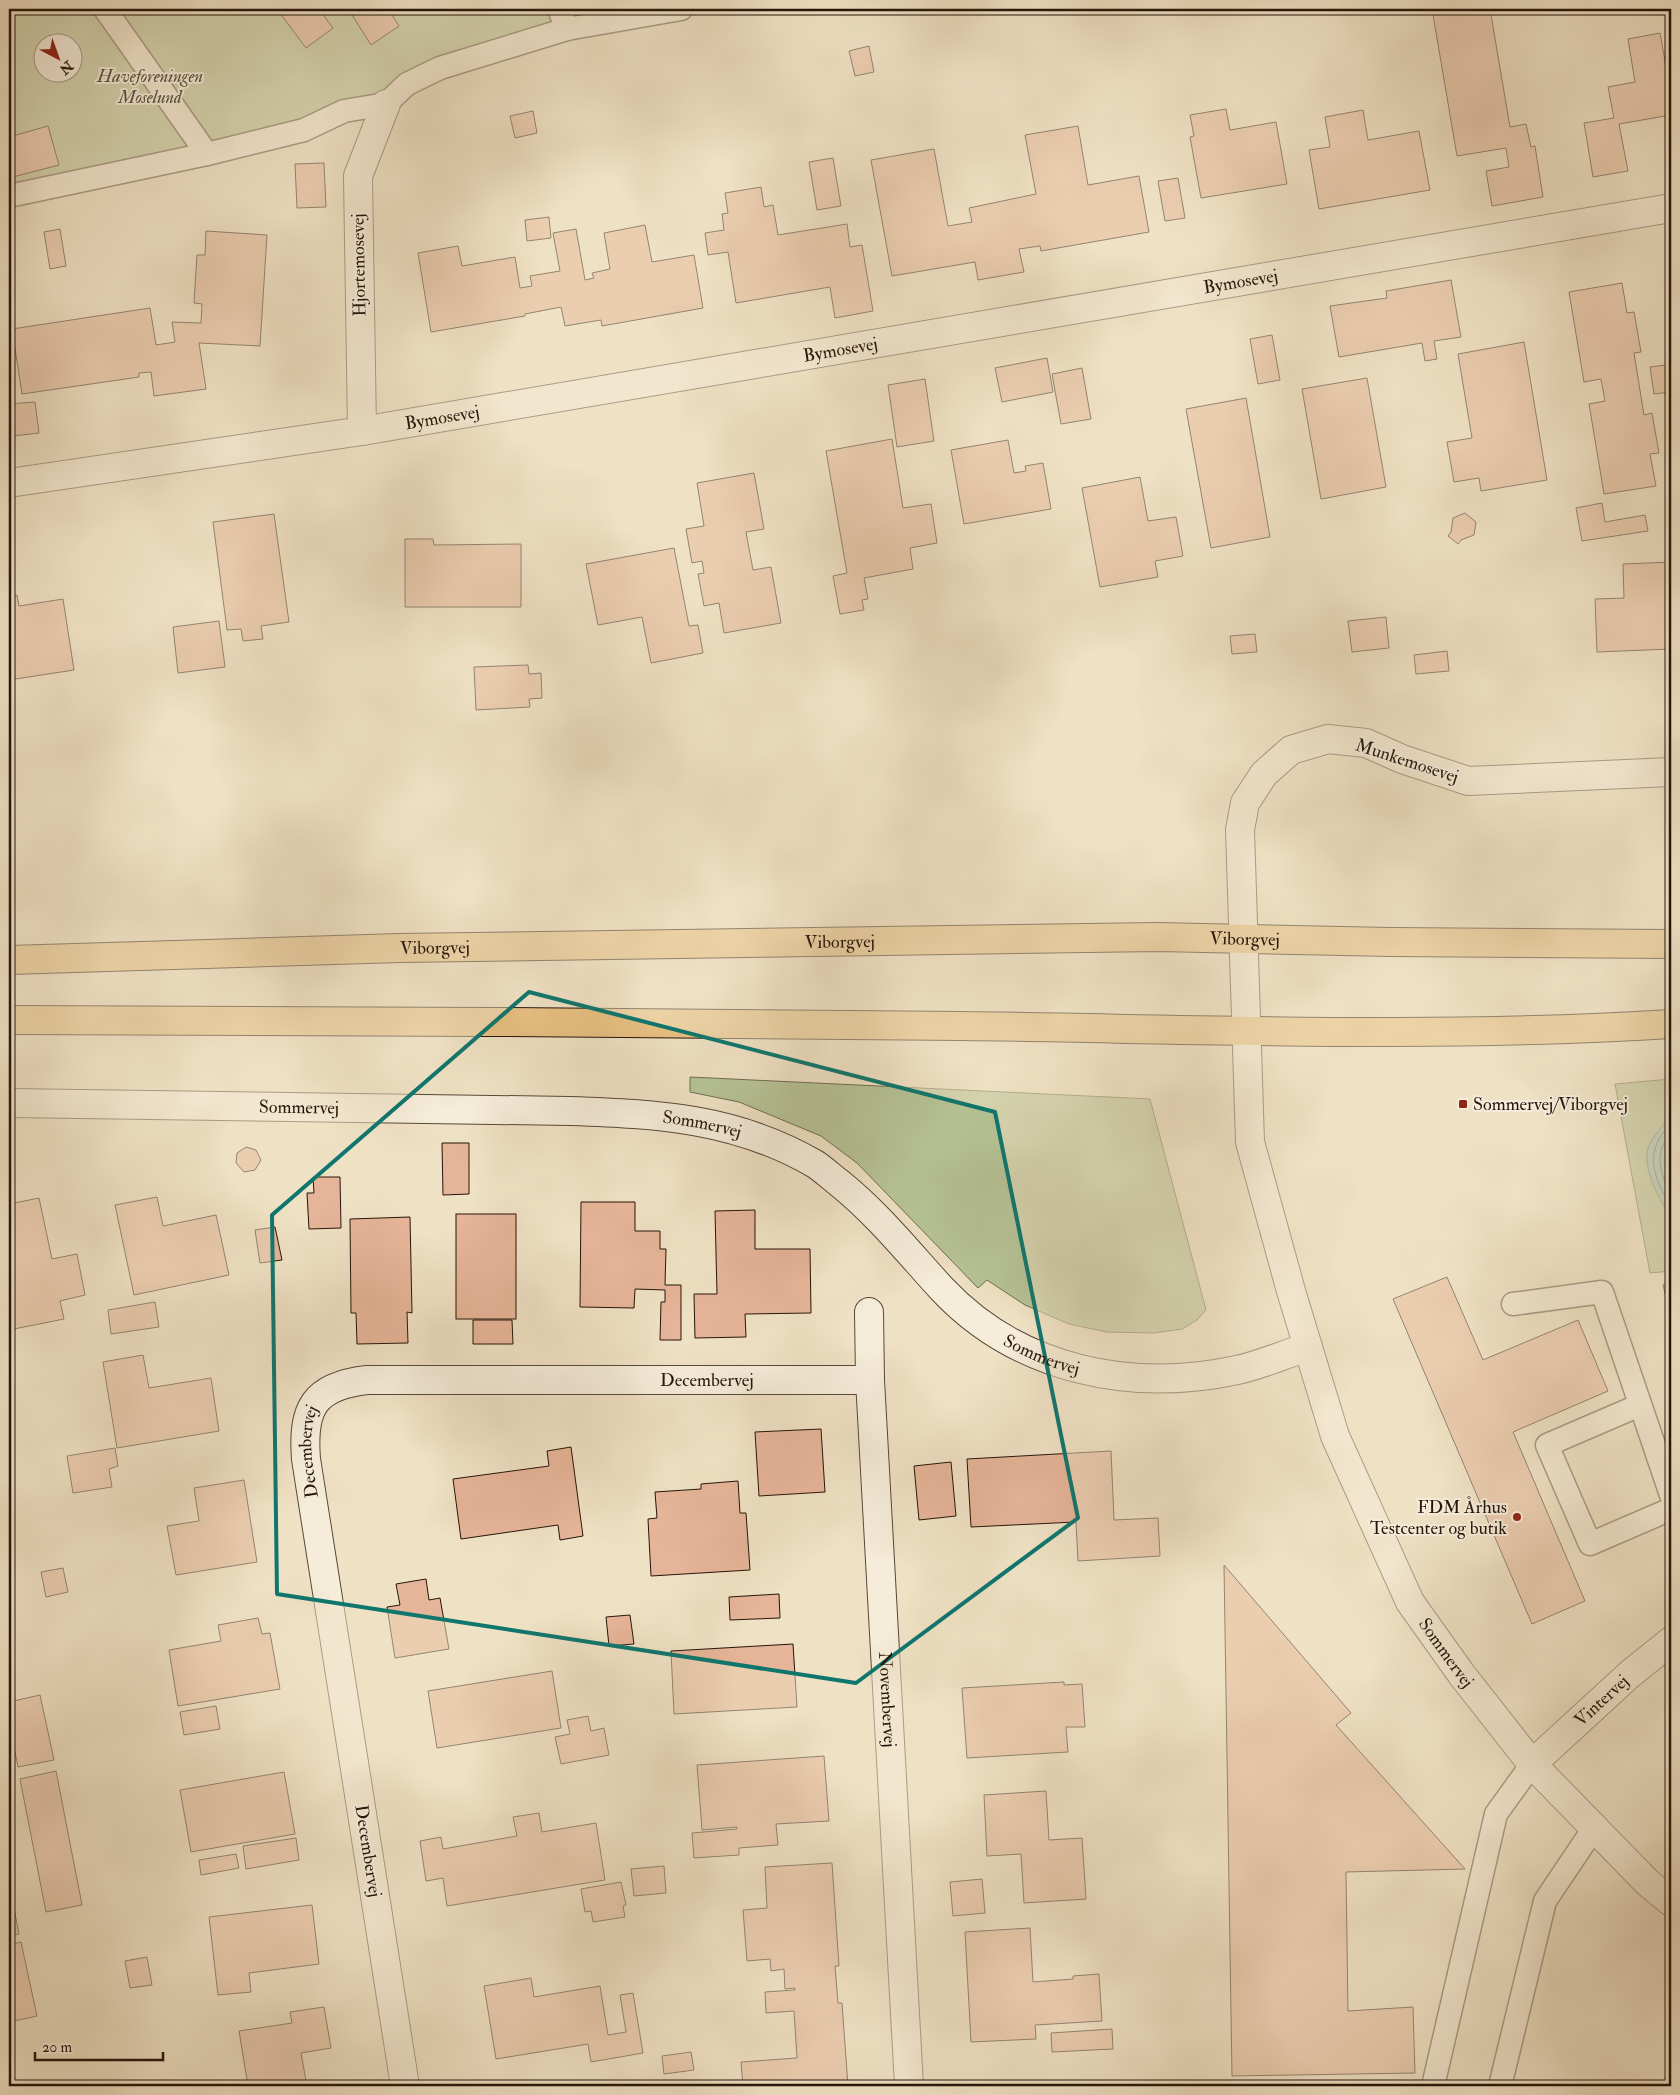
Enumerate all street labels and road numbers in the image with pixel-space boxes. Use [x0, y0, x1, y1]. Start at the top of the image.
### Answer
street label: Hjortemosevej [347, 213, 371, 317]
street label: Bymosevej [1202, 264, 1280, 299]
street label: Bymosevej [801, 332, 879, 367]
street label: Bymosevej [403, 400, 481, 435]
street label: Munkemosevej [1352, 734, 1462, 788]
street label: Viborgvej [1209, 927, 1280, 951]
street label: Viborgvej [805, 930, 875, 954]
street label: Viborgvej [400, 935, 470, 960]
street label: Sommervej [259, 1095, 339, 1119]
street label: Sommervej [661, 1105, 744, 1143]
street label: Sommervej [999, 1329, 1082, 1380]
street label: Decembervej [660, 1369, 754, 1392]
street label: Decembervej [294, 1401, 324, 1500]
street label: Sommervej [1414, 1613, 1479, 1692]
street label: Novembervej [874, 1651, 902, 1748]
street label: Vintervej [1569, 1670, 1633, 1731]
street label: Decembervej [349, 1803, 387, 1899]

